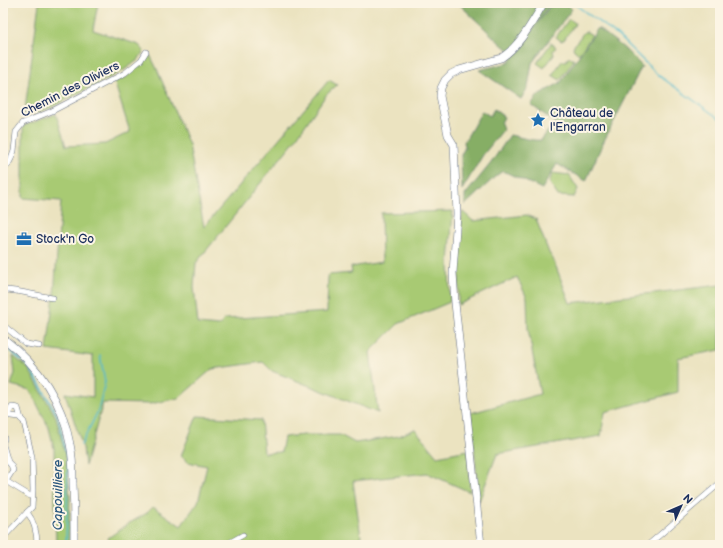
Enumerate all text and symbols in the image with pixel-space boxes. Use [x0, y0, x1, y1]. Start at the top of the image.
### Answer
street label: Chemin des Oliviers [19, 58, 122, 121]
place label: Château de l'Engarran [550, 106, 613, 135]
place icon: Château de l'Engarran [529, 111, 547, 129]
office icon: Stock'n Go [15, 230, 33, 248]
place label: Stock'n Go [36, 232, 94, 247]
water label: Capouilliere [50, 459, 66, 530]
north arrow [661, 486, 701, 526]
text: N [680, 492, 695, 507]

